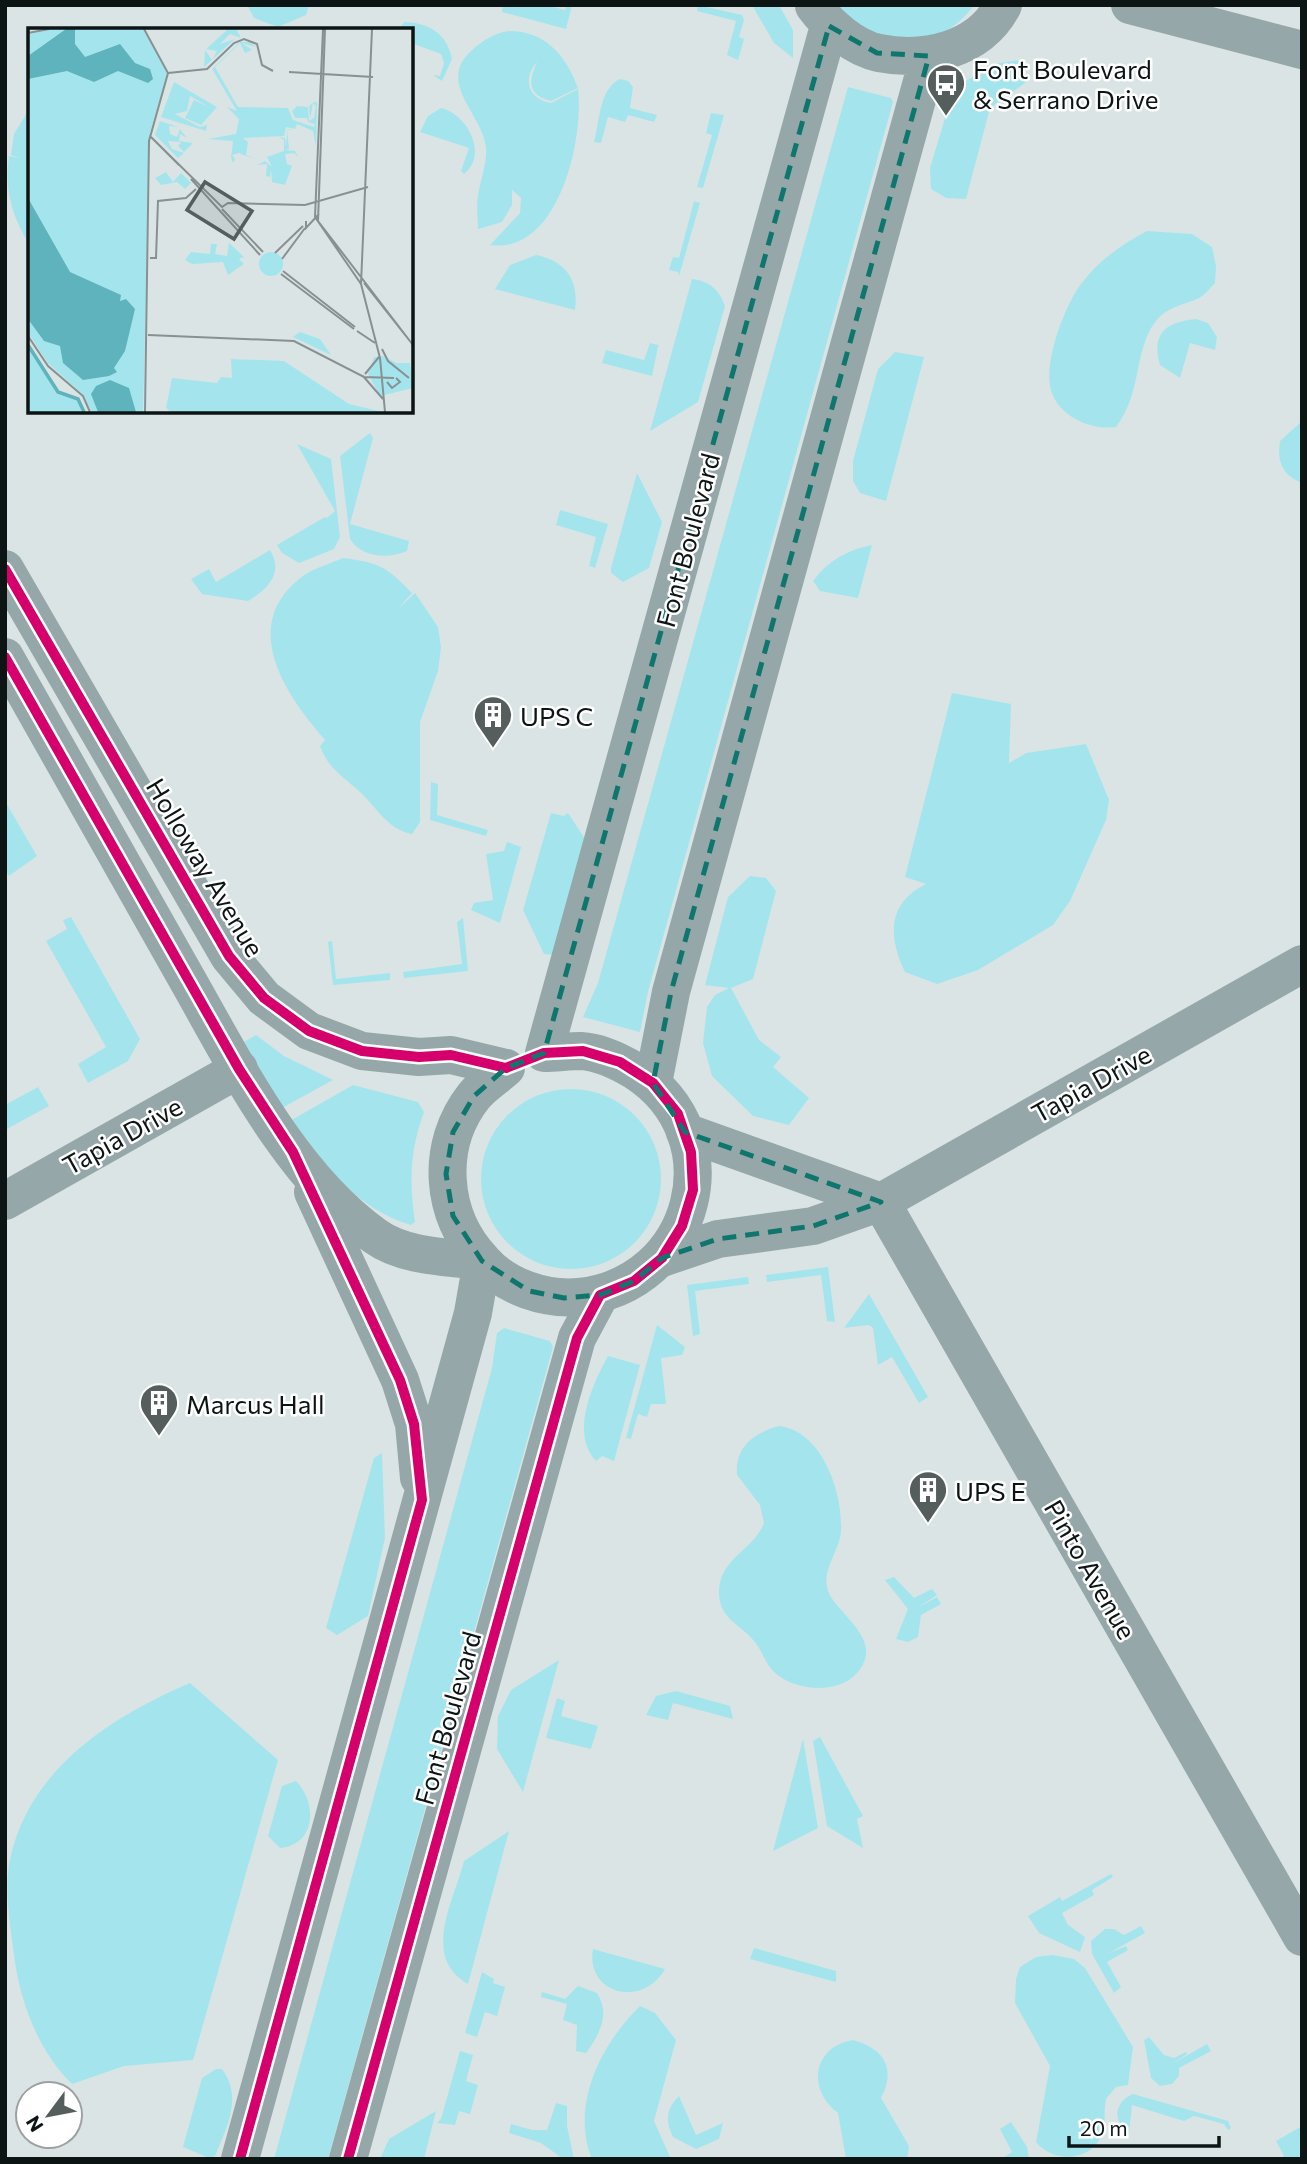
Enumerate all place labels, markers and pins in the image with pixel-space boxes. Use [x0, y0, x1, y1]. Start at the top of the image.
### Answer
place label: Font Boulevard & Serrano Drive [973, 53, 1158, 114]
bus stop icon: Font Boulevard & Serrano Drive [925, 62, 967, 117]
building icon: UPS C [472, 694, 514, 749]
place label: UPS C [520, 700, 593, 731]
building icon: Marcus Hall [138, 1382, 180, 1437]
place label: Marcus Hall [186, 1388, 325, 1419]
building icon: UPS E [907, 1469, 949, 1524]
place label: UPS E [955, 1475, 1026, 1506]

